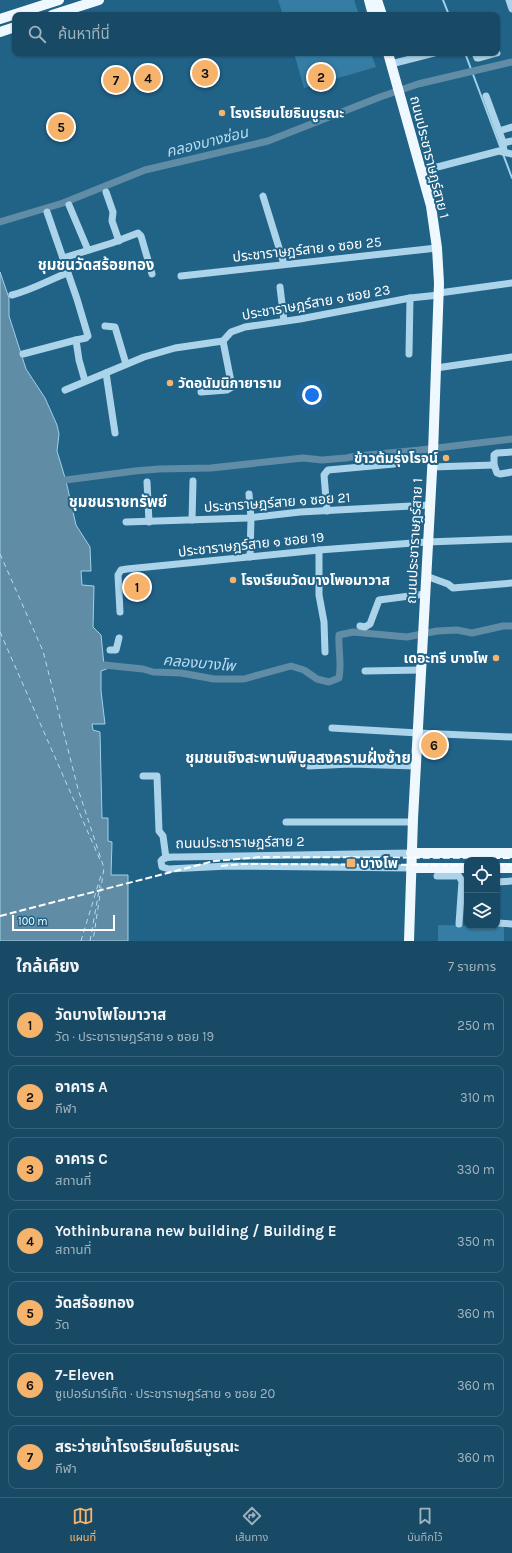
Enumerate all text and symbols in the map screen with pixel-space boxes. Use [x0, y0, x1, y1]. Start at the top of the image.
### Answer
search box [12, 12, 500, 56]
icon: search [26, 23, 48, 45]
text: ค้นหาที่นี่ [58, 25, 110, 43]
pin: 3 [192, 58, 218, 88]
pin: 2 [308, 62, 334, 92]
pin: 4 [135, 63, 161, 93]
pin: 7 [103, 65, 129, 95]
street label: ถนนประชาราษฎร์สาย 1 [406, 94, 453, 220]
place label: โรงเรียนโยธินบูรณะ [230, 105, 344, 123]
marker: โรงเรียนโยธินบูรณะ [217, 108, 227, 118]
pin: 5 [48, 112, 74, 142]
water label: คลองบางซ่อน [164, 123, 251, 161]
street label: ประชาราษฎร์สาย ๑ ซอย 25 [232, 233, 383, 266]
district label: ชุมชนวัดสร้อยทอง [38, 256, 154, 274]
street label: ประชาราษฎร์สาย ๑ ซอย 23 [241, 281, 392, 324]
place label: วัดอนัมนิกายาราม [178, 375, 282, 392]
marker: วัดอนัมนิกายาราม [165, 378, 175, 388]
your location [302, 385, 322, 405]
place label: ข้าวต้มรุ่งโรจน์ [354, 450, 438, 467]
marker: ข้าวต้มรุ่งโรจน์ [441, 453, 451, 463]
street label: ถนนประชาราษฎร์สาย 1 [403, 478, 426, 604]
street label: ประชาราษฎร์สาย ๑ ซอย 21 [203, 489, 351, 516]
district label: ชุมชนราชทรัพย์ [69, 493, 167, 511]
street label: ประชาราษฎร์สาย ๑ ซอย 19 [177, 528, 325, 561]
pin: 1 [124, 572, 150, 602]
place label: โรงเรียนวัดบางโพอมาวาส [241, 572, 390, 589]
marker: โรงเรียนวัดบางโพอมาวาส [228, 575, 238, 585]
place label: เดอะทรี บางโพ [404, 650, 488, 667]
water label: คลองบางโพ [162, 651, 237, 675]
marker: เดอะทรี บางโพ [491, 653, 501, 663]
pin: 6 [421, 730, 447, 760]
district label: ชุมชนเชิงสะพานพิบูลสงครามฝั่งซ้าย [185, 747, 411, 768]
street label: ถนนประชาราษฎร์สาย 2 [175, 833, 305, 852]
place label: บางโพ [360, 855, 398, 872]
marker: บางโพ [345, 857, 357, 869]
map controls [464, 857, 500, 929]
button: locate [464, 857, 500, 893]
button: layers [464, 893, 500, 929]
scale bar [12, 913, 115, 932]
text: 100 m [18, 915, 48, 928]
text: ใกล้เคียง [16, 956, 79, 976]
text: 7 รายการ [448, 959, 496, 974]
text: วัดบางโพโอมาวาส [55, 1006, 166, 1024]
text: 1 [28, 1018, 32, 1033]
text: 250 m [457, 1018, 495, 1033]
text: วัด · ประชาราษฎร์สาย ๑ ซอย 19 [55, 1029, 214, 1044]
text: อาคาร A [55, 1078, 108, 1096]
text: 2 [26, 1090, 34, 1105]
text: 310 m [460, 1090, 495, 1105]
text: กีฬา [55, 1101, 77, 1116]
text: อาคาร C [55, 1150, 108, 1168]
text: 3 [26, 1162, 34, 1177]
text: 330 m [457, 1162, 495, 1177]
text: สถานที่ [55, 1173, 91, 1188]
text: Yothinburana new building / Building E [55, 1222, 337, 1240]
text: 4 [26, 1234, 34, 1249]
text: 350 m [457, 1234, 495, 1249]
text: สถานที่ [55, 1242, 91, 1257]
text: วัดสร้อยทอง [55, 1294, 134, 1312]
text: 5 [26, 1306, 34, 1321]
text: 360 m [457, 1306, 495, 1321]
text: วัด [55, 1317, 69, 1332]
text: 7-Eleven [55, 1366, 114, 1384]
text: 6 [26, 1378, 34, 1393]
text: 360 m [457, 1378, 495, 1393]
text: ซูเปอร์มาร์เก็ต · ประชาราษฎร์สาย ๑ ซอย 20 [55, 1386, 275, 1401]
text: สระว่ายนํ้าโรงเรียนโยธินบูรณะ [55, 1438, 239, 1456]
text: 7 [27, 1450, 33, 1465]
text: 360 m [457, 1450, 495, 1465]
text: กีฬา [55, 1461, 77, 1476]
tab: แผนที่ [69, 1505, 96, 1546]
tab: เส้นทาง [235, 1505, 268, 1546]
tab: บันทึกไว้ [407, 1505, 443, 1546]

